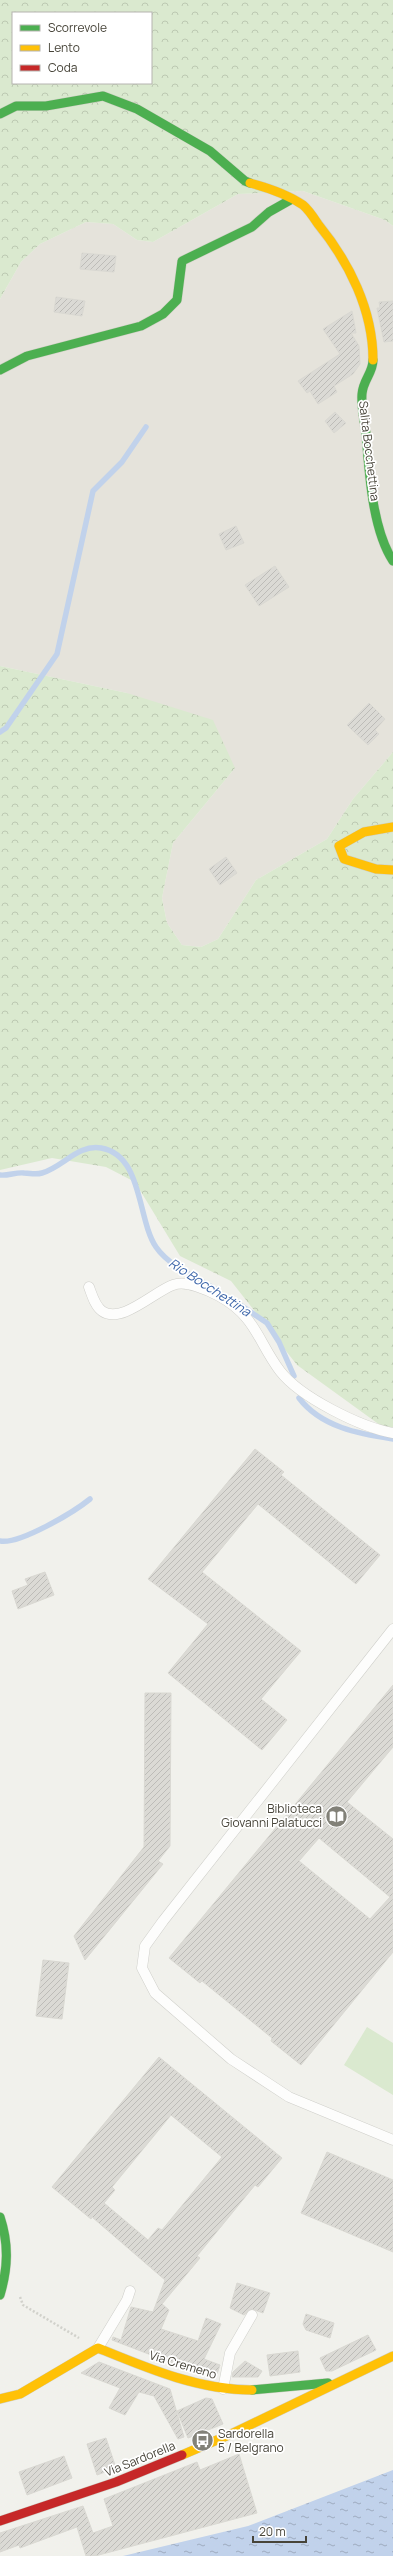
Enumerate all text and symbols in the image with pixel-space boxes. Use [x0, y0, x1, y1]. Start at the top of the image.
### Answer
legend [12, 12, 152, 84]
text: Scorrevole [48, 19, 107, 36]
text: Lento [48, 39, 80, 56]
text: Coda [48, 59, 77, 76]
street label: Salita Bocchettina [355, 400, 384, 502]
water label: Rio Bocchettina [166, 1254, 255, 1321]
place label: Biblioteca Giovanni Palatucci [221, 1800, 322, 1831]
library icon: Biblioteca Giovanni Palatucci [324, 1803, 350, 1829]
street label: Via Cremeno [147, 2346, 219, 2383]
place label: Sardorella 5 / Belgrano [218, 2425, 284, 2456]
bus stop icon: Sardorella 5 / Belgrano [189, 2428, 215, 2454]
street label: Via Sardorella [102, 2437, 178, 2480]
scale bar [253, 2518, 306, 2544]
text: 20 m [259, 2523, 286, 2540]

